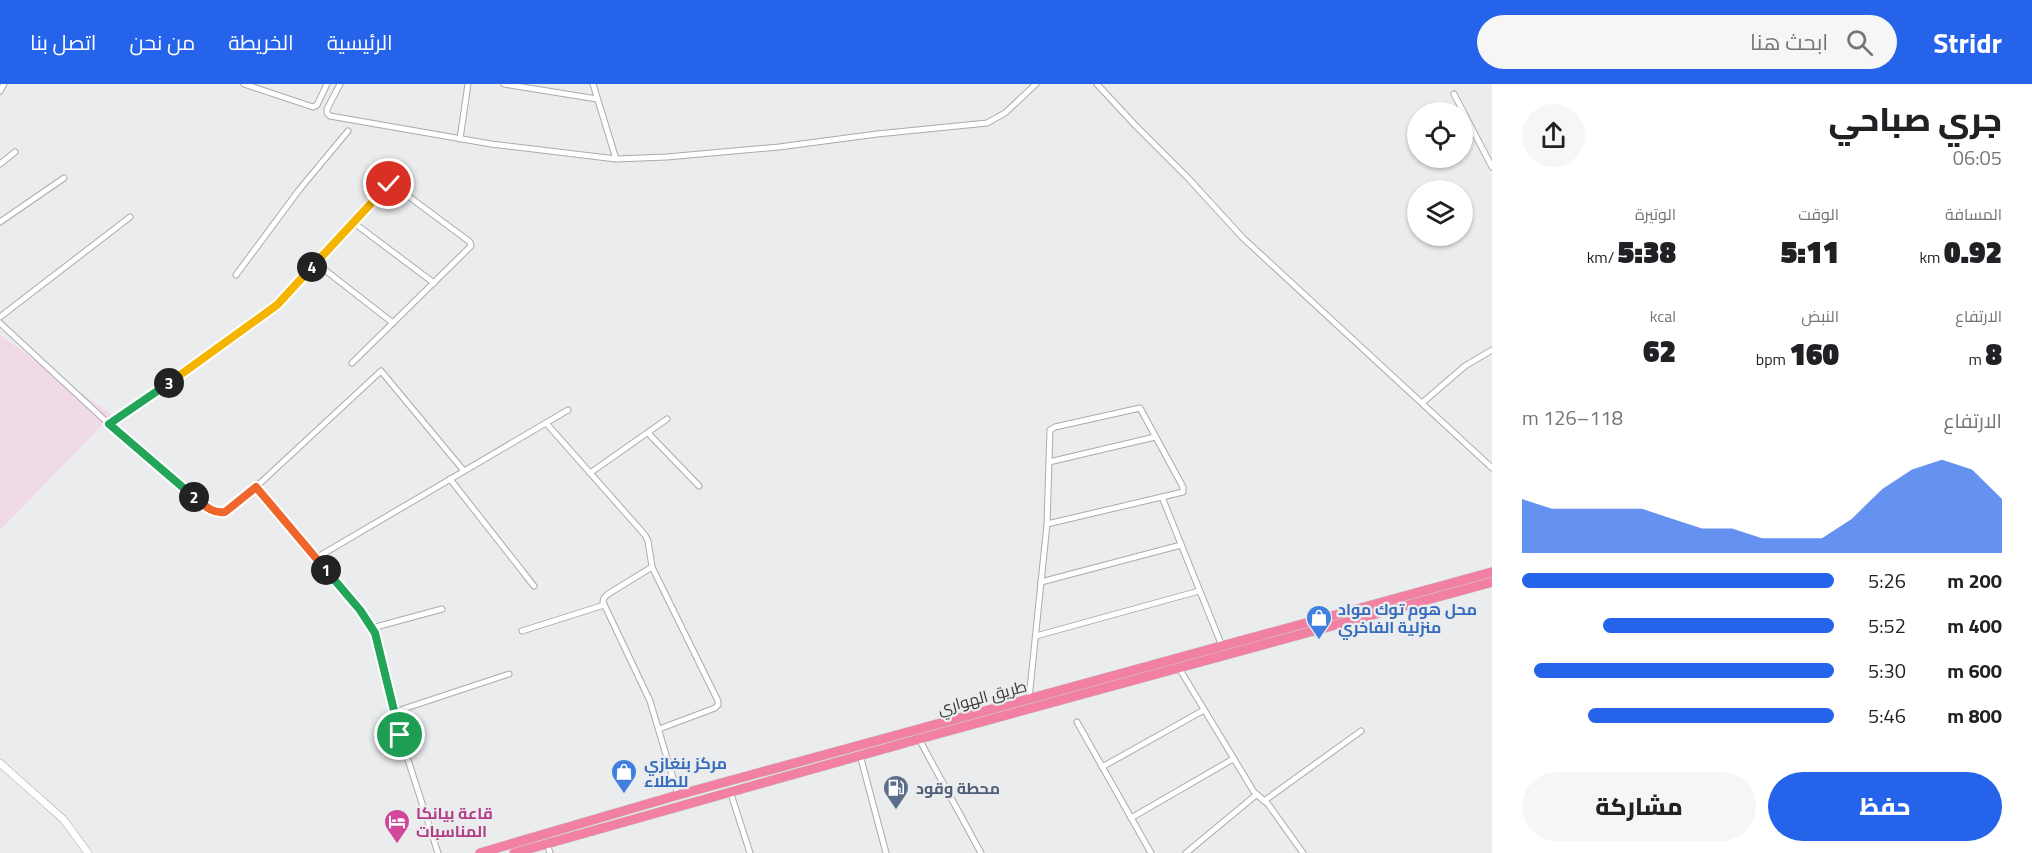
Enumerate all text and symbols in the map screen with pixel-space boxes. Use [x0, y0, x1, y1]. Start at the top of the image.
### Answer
search box [1477, 15, 1897, 69]
text: Stridr [1933, 21, 2002, 64]
text: ابحث هنا [1750, 25, 1828, 59]
text: اتصل بنا [30, 26, 96, 58]
text: من نحن [129, 26, 195, 58]
text: الخريطة [228, 26, 294, 58]
text: الرئيسية [327, 26, 393, 58]
icon: search [1843, 26, 1876, 59]
text: جري صباحي [1829, 94, 2002, 144]
map controls [1407, 102, 1473, 246]
button: locate [1407, 102, 1473, 168]
button: share [1522, 104, 1585, 167]
text: 06:05 [1953, 142, 2002, 173]
pin [363, 158, 414, 209]
icon: check [372, 167, 405, 200]
button: layers [1407, 180, 1473, 246]
text: الوتيرة [1635, 202, 1676, 226]
text: الوقت [1798, 202, 1839, 226]
text: المسافة [1945, 202, 2002, 226]
text: 5:38 [1618, 229, 1676, 275]
text: 5:11 [1781, 229, 1839, 275]
text: 0.92 [1944, 229, 2002, 275]
text: /km [1587, 245, 1618, 269]
text: km [1919, 245, 1944, 269]
pin: 4 [297, 252, 327, 282]
text: 4 [308, 255, 316, 279]
text: kcal [1650, 304, 1676, 328]
text: النبض [1801, 304, 1839, 328]
text: الارتفاع [1955, 304, 2002, 328]
text: 62 [1643, 328, 1676, 374]
text: 160 [1790, 331, 1839, 377]
text: 8 [1986, 331, 2002, 377]
text: bpm [1756, 347, 1790, 371]
text: m [1969, 347, 1986, 371]
pin: 3 [154, 368, 184, 398]
text: 3 [165, 371, 173, 395]
text: 118–126 m [1522, 402, 1623, 433]
text: الارتفاع [1943, 405, 2002, 436]
pin: 2 [179, 482, 209, 512]
text: 2 [190, 485, 198, 509]
pin: 1 [311, 555, 341, 585]
text: 1 [322, 558, 330, 582]
text: 5:26 [1868, 565, 1906, 596]
text: 200 m [1947, 565, 2002, 596]
place label: محل هوم توك مواد منزلية الفاخري [1338, 597, 1477, 640]
shop icon: محل هوم توك مواد منزلية الفاخري [1304, 603, 1334, 641]
text: 5:52 [1868, 610, 1906, 641]
text: 400 m [1947, 610, 2002, 641]
text: 5:30 [1868, 655, 1906, 686]
text: 600 m [1947, 655, 2002, 686]
street label: طريق الهواري [935, 674, 1030, 722]
text: 5:46 [1868, 700, 1906, 731]
text: 800 m [1947, 700, 2002, 731]
pin [374, 709, 425, 760]
icon: arrive [383, 718, 416, 751]
place label: مركز بنغازي للطلاء [644, 751, 727, 793]
shop icon: مركز بنغازي للطلاء [609, 757, 639, 795]
button: مشاركة [1522, 772, 1756, 841]
button: حفظ [1768, 772, 2002, 841]
fuel station icon: محطة وقود [881, 773, 911, 811]
place label: محطة وقود [916, 776, 1000, 800]
place label: قاعة بيانكا المناسبات [416, 801, 493, 843]
hotel icon: قاعة بيانكا المناسبات [382, 807, 412, 845]

